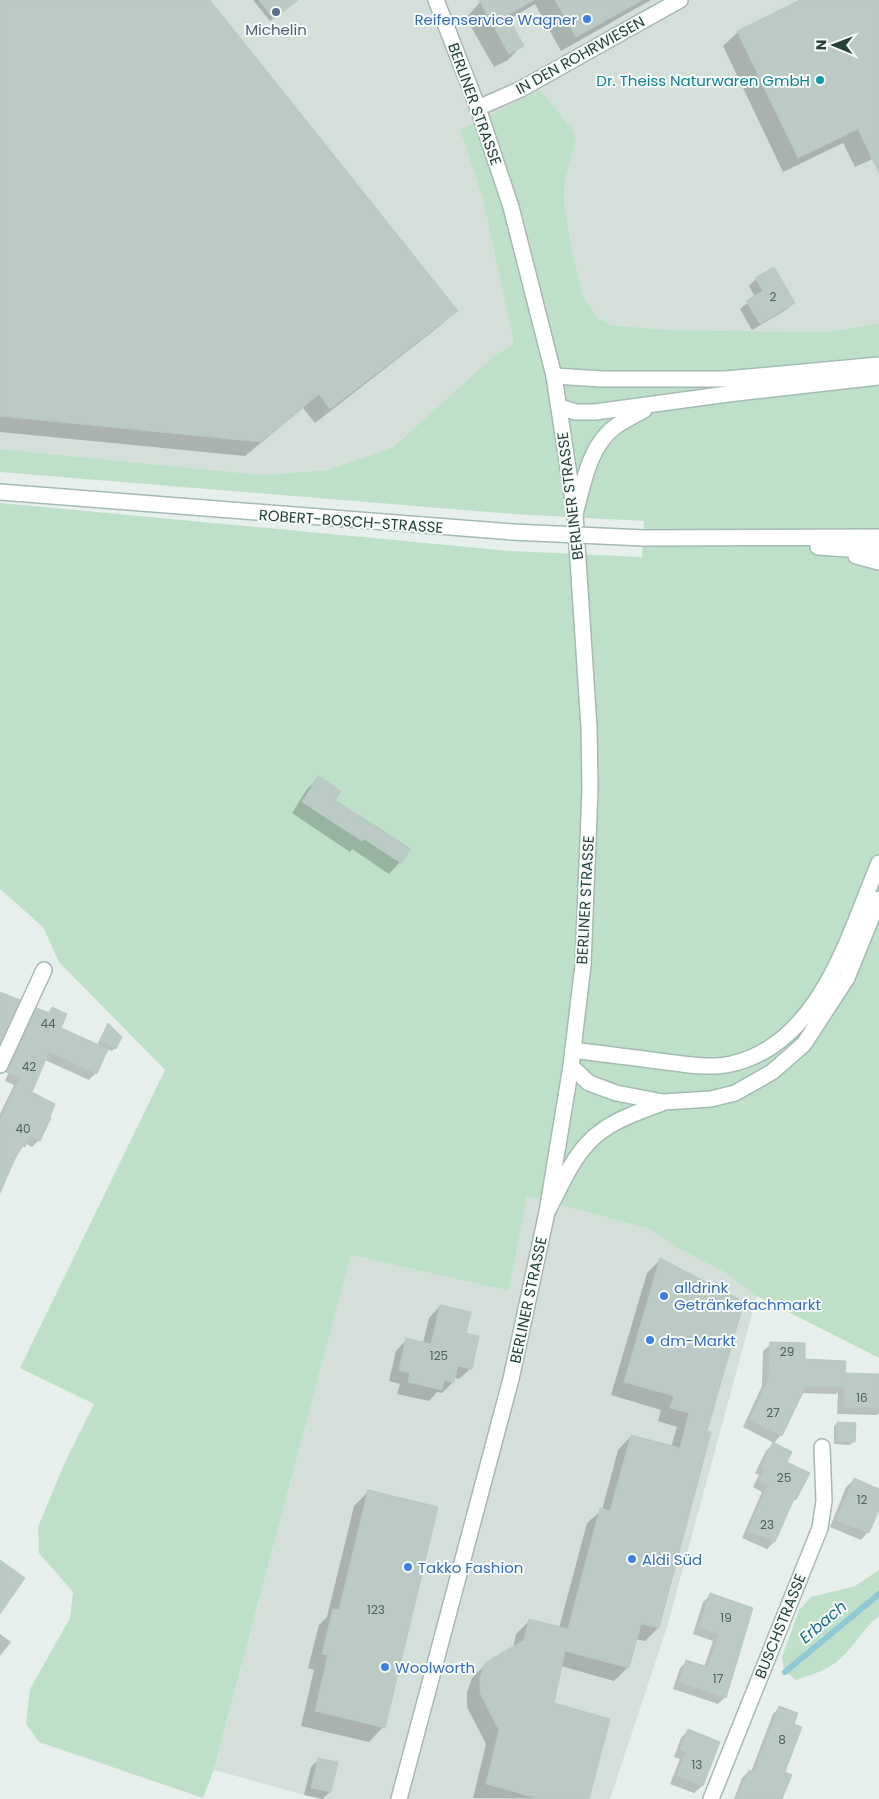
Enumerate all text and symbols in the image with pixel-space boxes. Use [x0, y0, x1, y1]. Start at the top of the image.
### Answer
marker: Michelin [270, 6, 282, 18]
place label: Reifenservice Wagner [414, 9, 577, 30]
street label: IN DEN ROHRWIESEN [512, 11, 648, 99]
marker: Reifenservice Wagner [581, 13, 593, 25]
place label: Michelin [245, 19, 307, 40]
north arrow [809, 20, 859, 70]
text: N [811, 39, 831, 50]
street label: BERLINER STRASSE [443, 40, 507, 168]
place label: Dr. Theiss Naturwaren GmbH [596, 70, 810, 91]
marker: Dr. Theiss Naturwaren GmbH [814, 74, 826, 86]
house number: 2 [770, 288, 777, 305]
street label: BERLINER STRASSE [552, 431, 588, 561]
street label: ROBERT-BOSCH-STRASSE [258, 504, 444, 538]
street label: BERLINER STRASSE [571, 835, 599, 965]
house number: 44 [40, 1015, 56, 1032]
house number: 42 [22, 1058, 36, 1075]
house number: 40 [15, 1120, 31, 1137]
street label: BERLINER STRASSE [504, 1235, 552, 1365]
place label: alldrink Getränkefachmarkt [674, 1277, 821, 1315]
marker: alldrink Getränkefachmarkt [658, 1290, 670, 1302]
place label: dm-Markt [660, 1330, 736, 1351]
marker: dm-Markt [644, 1334, 656, 1346]
house number: 29 [780, 1343, 794, 1360]
house number: 125 [430, 1347, 448, 1364]
house number: 16 [856, 1389, 868, 1406]
house number: 27 [766, 1404, 780, 1421]
house number: 25 [777, 1469, 791, 1486]
house number: 12 [857, 1491, 867, 1508]
house number: 23 [760, 1516, 774, 1533]
place label: Aldi Süd [642, 1549, 702, 1570]
marker: Aldi Süd [626, 1553, 638, 1565]
place label: Takko Fashion [418, 1557, 523, 1578]
marker: Takko Fashion [402, 1561, 414, 1573]
street label: BUSCHSTRASSE [749, 1570, 811, 1682]
water label: Erbach [794, 1595, 852, 1649]
house number: 123 [367, 1601, 385, 1618]
house number: 19 [720, 1609, 732, 1626]
place label: Woolworth [395, 1657, 475, 1678]
marker: Woolworth [379, 1661, 391, 1673]
house number: 17 [713, 1670, 724, 1687]
house number: 8 [778, 1731, 786, 1748]
house number: 13 [692, 1756, 702, 1773]

